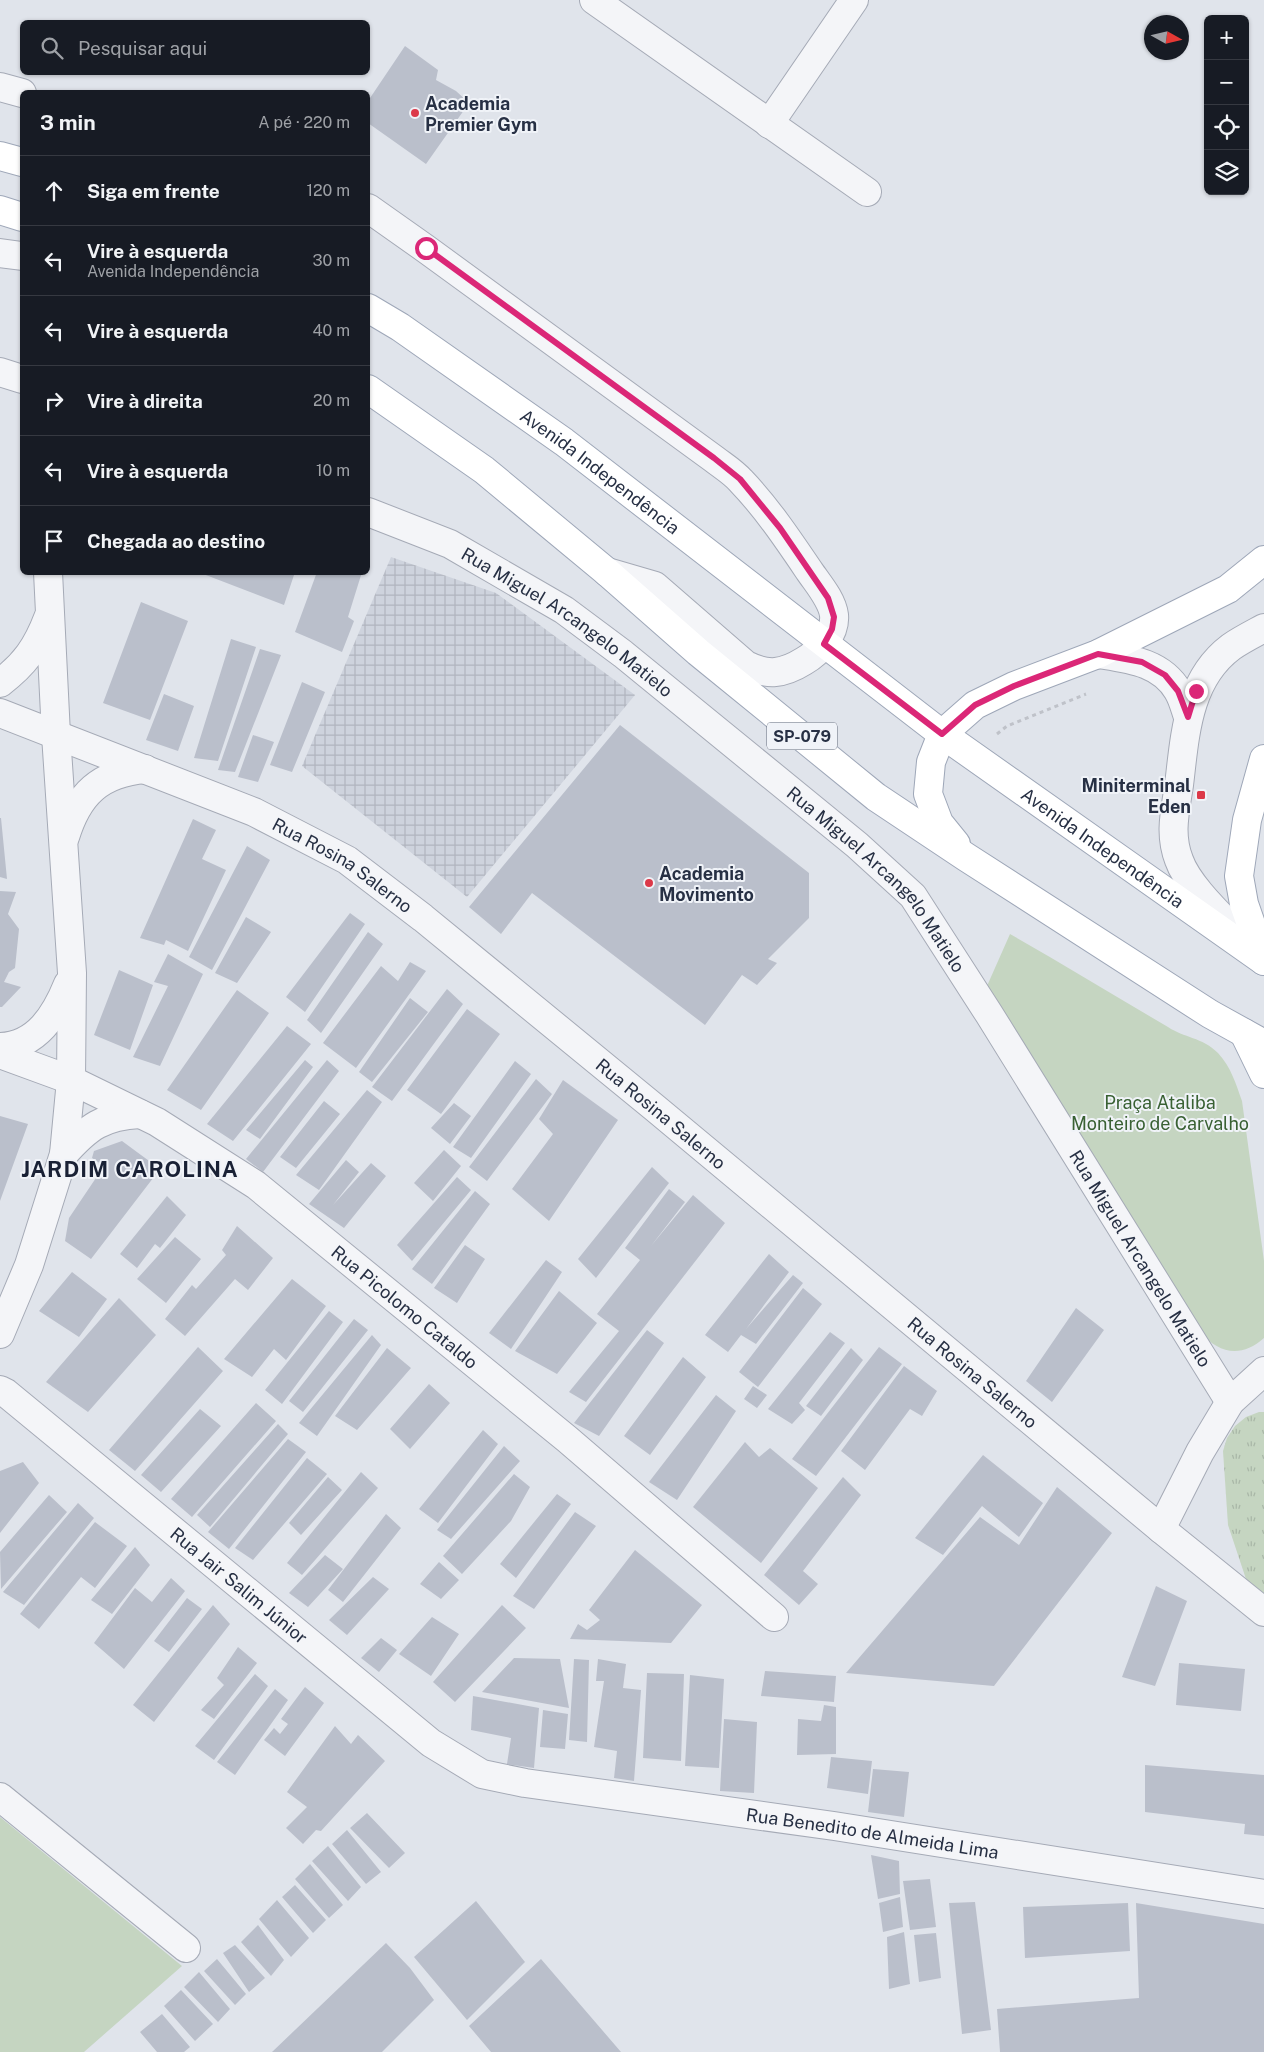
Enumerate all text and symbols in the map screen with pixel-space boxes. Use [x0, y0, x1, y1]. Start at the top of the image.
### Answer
north arrow [1144, 15, 1189, 60]
map controls [1204, 15, 1249, 195]
button: + [1204, 15, 1249, 60]
search box [20, 20, 370, 75]
icon: search [38, 34, 66, 62]
text: Pesquisar aqui [78, 37, 207, 59]
button: − [1204, 60, 1249, 105]
place label: Academia Premier Gym [425, 93, 537, 135]
button: locate [1204, 105, 1249, 150]
marker: Academia Premier Gym [409, 107, 421, 119]
text: 3 min [40, 110, 96, 135]
text: A pé · 220 m [258, 113, 350, 132]
button: layers [1204, 150, 1249, 195]
icon: ahead [40, 177, 68, 205]
text: Siga em frente [87, 180, 220, 202]
text: 120 m [306, 181, 350, 200]
route start [415, 237, 438, 260]
text: Vire à esquerda [87, 240, 228, 262]
icon: left [40, 247, 68, 275]
text: 30 m [313, 251, 350, 270]
text: Avenida Independência [87, 262, 259, 281]
icon: left [40, 317, 68, 345]
text: Vire à esquerda [87, 320, 228, 342]
text: 40 m [312, 321, 350, 340]
icon: right [40, 387, 68, 415]
text: Vire à direita [87, 390, 203, 412]
text: 20 m [313, 391, 350, 410]
street label: Avenida Independência [517, 404, 684, 538]
icon: left [40, 457, 68, 485]
text: Vire à esquerda [87, 460, 228, 482]
text: 10 m [316, 461, 350, 480]
icon: arrive [40, 527, 68, 555]
text: Chegada ao destino [87, 530, 265, 552]
street label: Rua Miguel Arcangelo Matielo [458, 543, 677, 701]
route end [1185, 680, 1208, 703]
road number: SP-079 [767, 722, 837, 749]
place label: Miniterminal Eden [1081, 775, 1191, 817]
street label: Rua Miguel Arcangelo Matielo [783, 782, 970, 976]
street label: Avenida Independência [1018, 783, 1188, 912]
marker: Miniterminal Eden [1195, 789, 1207, 801]
street label: Rua Rosina Salerno [269, 813, 417, 917]
place label: Academia Movimento [659, 863, 754, 905]
marker: Academia Movimento [643, 877, 655, 889]
street label: Rua Rosina Salerno [592, 1054, 730, 1173]
park label: Praça Ataliba Monteiro de Carvalho [1071, 1092, 1249, 1134]
street label: Rua Miguel Arcangelo Matielo [1065, 1146, 1216, 1371]
district label: JARDIM CAROLINA [21, 1156, 239, 1182]
street label: Rua Picolomo Cataldo [328, 1241, 482, 1373]
street label: Rua Rosina Salerno [904, 1312, 1042, 1432]
street label: Rua Jair Salim Júnior [167, 1523, 312, 1648]
street label: Rua Benedito de Almeida Lima [745, 1803, 1000, 1862]

